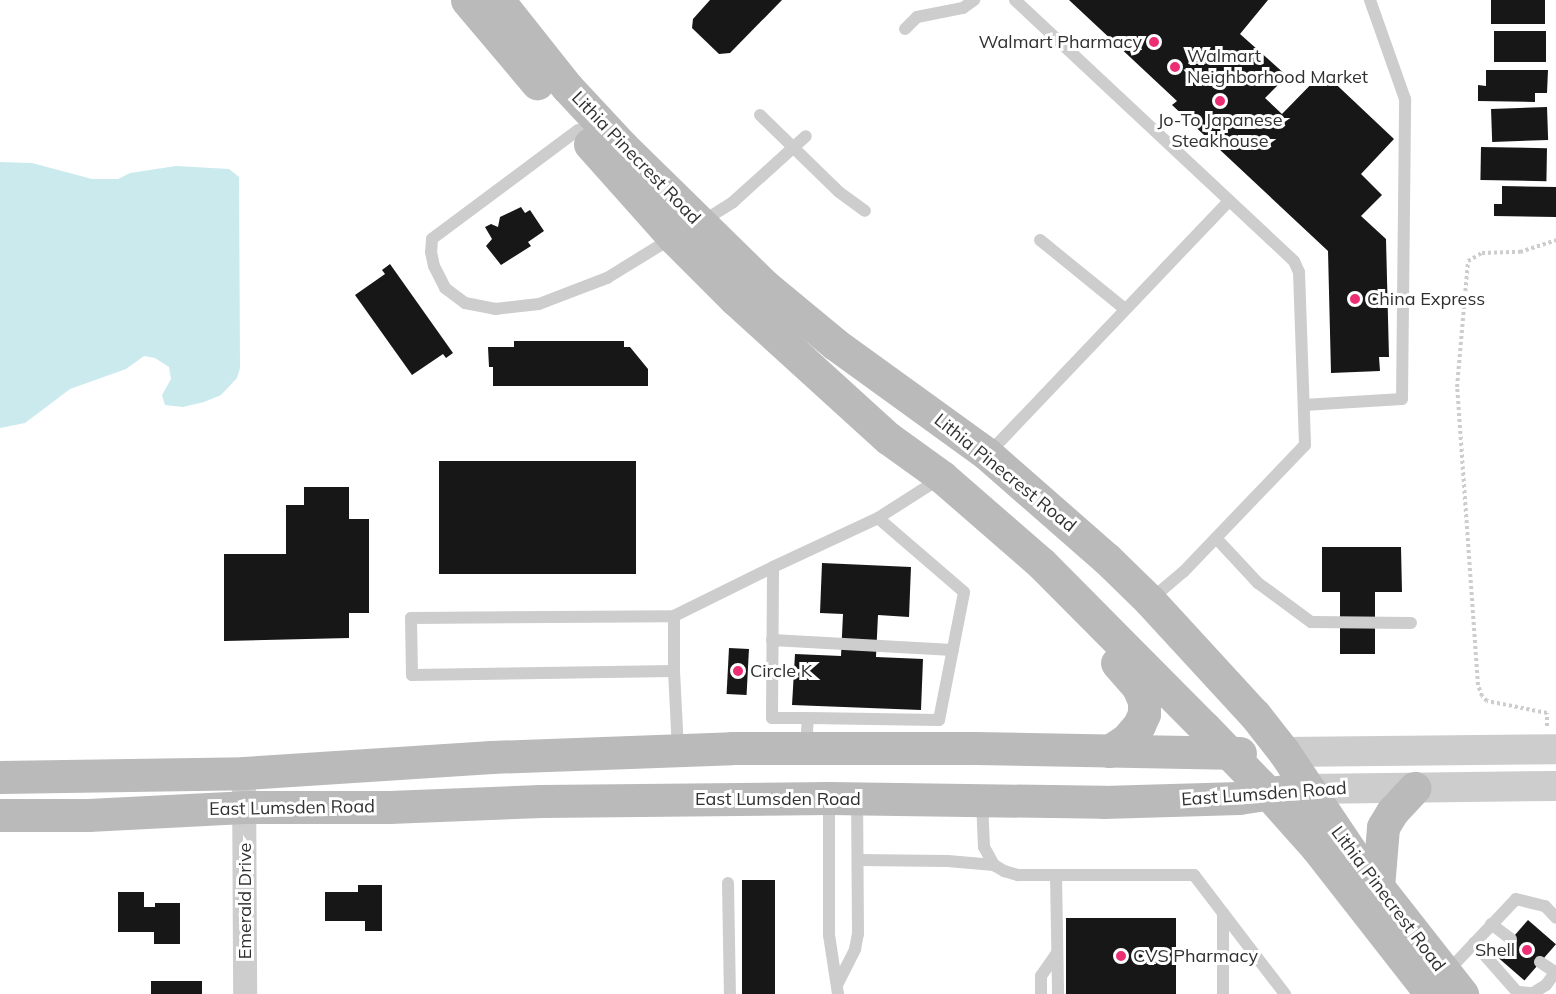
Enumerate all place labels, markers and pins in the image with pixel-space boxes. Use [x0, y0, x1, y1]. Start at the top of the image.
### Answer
place label: Walmart Pharmacy [979, 31, 1142, 53]
marker: Walmart Pharmacy [1147, 35, 1161, 49]
place label: Walmart Neighborhood Market [1187, 46, 1368, 88]
marker: Walmart Neighborhood Market [1168, 60, 1182, 74]
marker: Jo-To Japanese Steakhouse [1213, 94, 1227, 108]
place label: Jo-To Japanese Steakhouse [1157, 110, 1283, 152]
place label: China Express [1367, 288, 1485, 310]
marker: China Express [1348, 292, 1362, 306]
place label: Circle K [750, 660, 812, 682]
marker: Circle K [731, 664, 745, 678]
place label: Shell [1475, 939, 1515, 961]
marker: Shell [1520, 943, 1534, 957]
place label: CVS Pharmacy [1133, 945, 1258, 967]
marker: CVS Pharmacy [1114, 949, 1128, 963]

